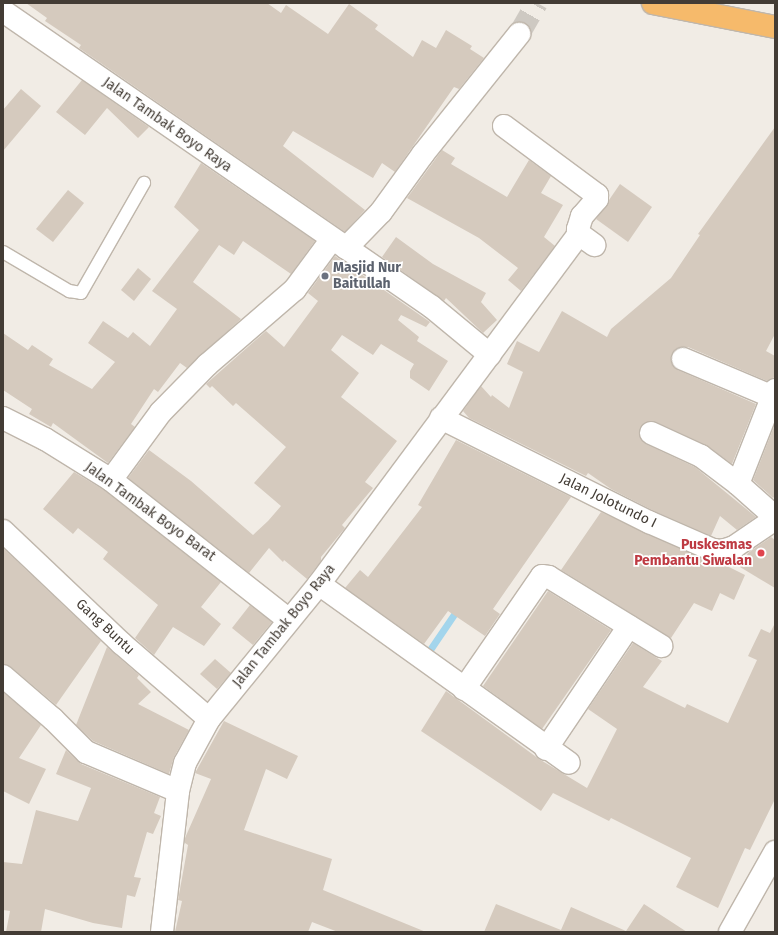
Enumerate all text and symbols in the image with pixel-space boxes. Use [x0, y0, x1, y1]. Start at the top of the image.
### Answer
street label: Jalan Tambak Boyo Raya [99, 74, 235, 176]
place label: Masjid Nur Baitullah [333, 260, 401, 292]
marker: Masjid Nur Baitullah [320, 271, 330, 281]
street label: Jalan Tambak Boyo Barat [81, 459, 219, 565]
street label: Jalan Jolotundo I [557, 470, 659, 532]
place label: Puskesmas Pembantu Siwalan [634, 537, 752, 570]
marker: Puskesmas Pembantu Siwalan [755, 547, 767, 559]
street label: Jalan Tambak Boyo Raya [229, 561, 339, 691]
street label: Gang Buntu [72, 596, 138, 658]

